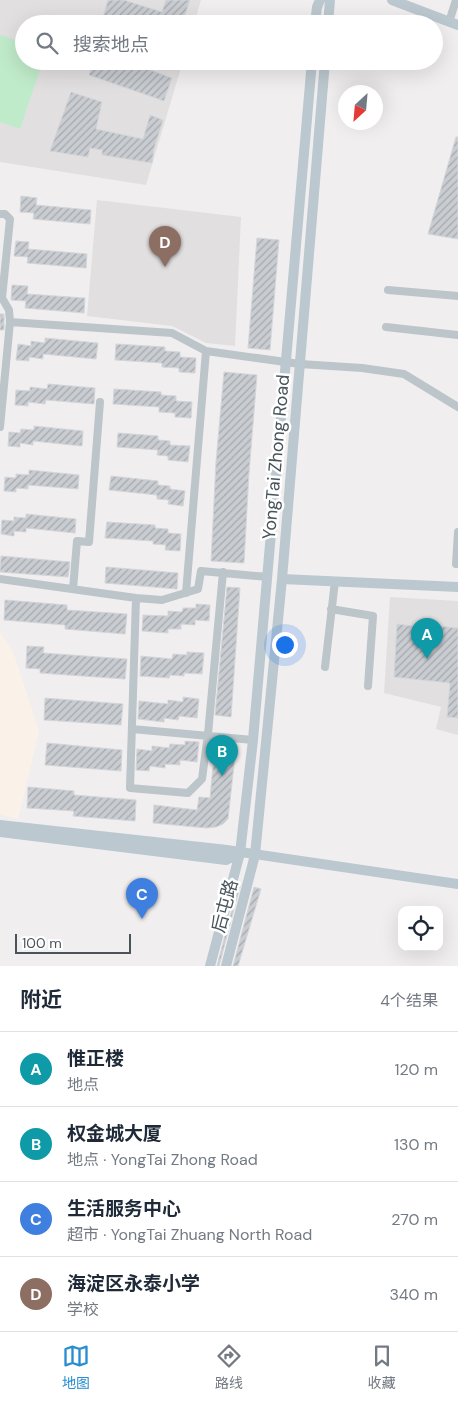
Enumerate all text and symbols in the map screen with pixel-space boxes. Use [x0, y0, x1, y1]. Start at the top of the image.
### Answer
search box [15, 15, 443, 70]
icon: search [33, 29, 61, 57]
text: 搜索地点 [73, 32, 149, 57]
north arrow [338, 85, 383, 130]
pin: D [149, 226, 181, 267]
street label: YongTai Zhong Road [257, 374, 295, 540]
pin: A [411, 618, 443, 659]
your location [272, 632, 298, 658]
pin: B [206, 735, 238, 776]
street label: 后屯路 [206, 877, 244, 935]
pin: C [126, 878, 158, 919]
map controls [398, 906, 443, 951]
button: locate [398, 906, 443, 951]
scale bar [15, 931, 131, 954]
text: 100 m [22, 934, 62, 952]
text: 附近 [20, 986, 62, 1014]
text: 4个结果 [380, 990, 438, 1011]
text: 惟正楼 [67, 1046, 124, 1071]
text: A [30, 1059, 42, 1080]
text: 120 m [394, 1059, 438, 1080]
text: 地点 [67, 1074, 99, 1095]
text: 权金城大厦 [67, 1121, 162, 1146]
text: B [31, 1134, 41, 1155]
text: 130 m [394, 1134, 438, 1155]
text: 地点 · YongTai Zhong Road [67, 1149, 258, 1170]
text: 生活服务中心 [67, 1196, 181, 1221]
text: C [30, 1209, 42, 1230]
text: 270 m [391, 1209, 438, 1230]
text: 超市 · YongTai Zhuang North Road [67, 1224, 312, 1245]
text: 海淀区永泰小学 [67, 1271, 200, 1296]
text: D [30, 1284, 42, 1305]
text: 340 m [389, 1284, 438, 1305]
text: 学校 [67, 1299, 99, 1320]
tab: 地图 [62, 1342, 90, 1392]
tab: 路线 [215, 1342, 243, 1392]
tab: 收藏 [368, 1342, 396, 1392]

